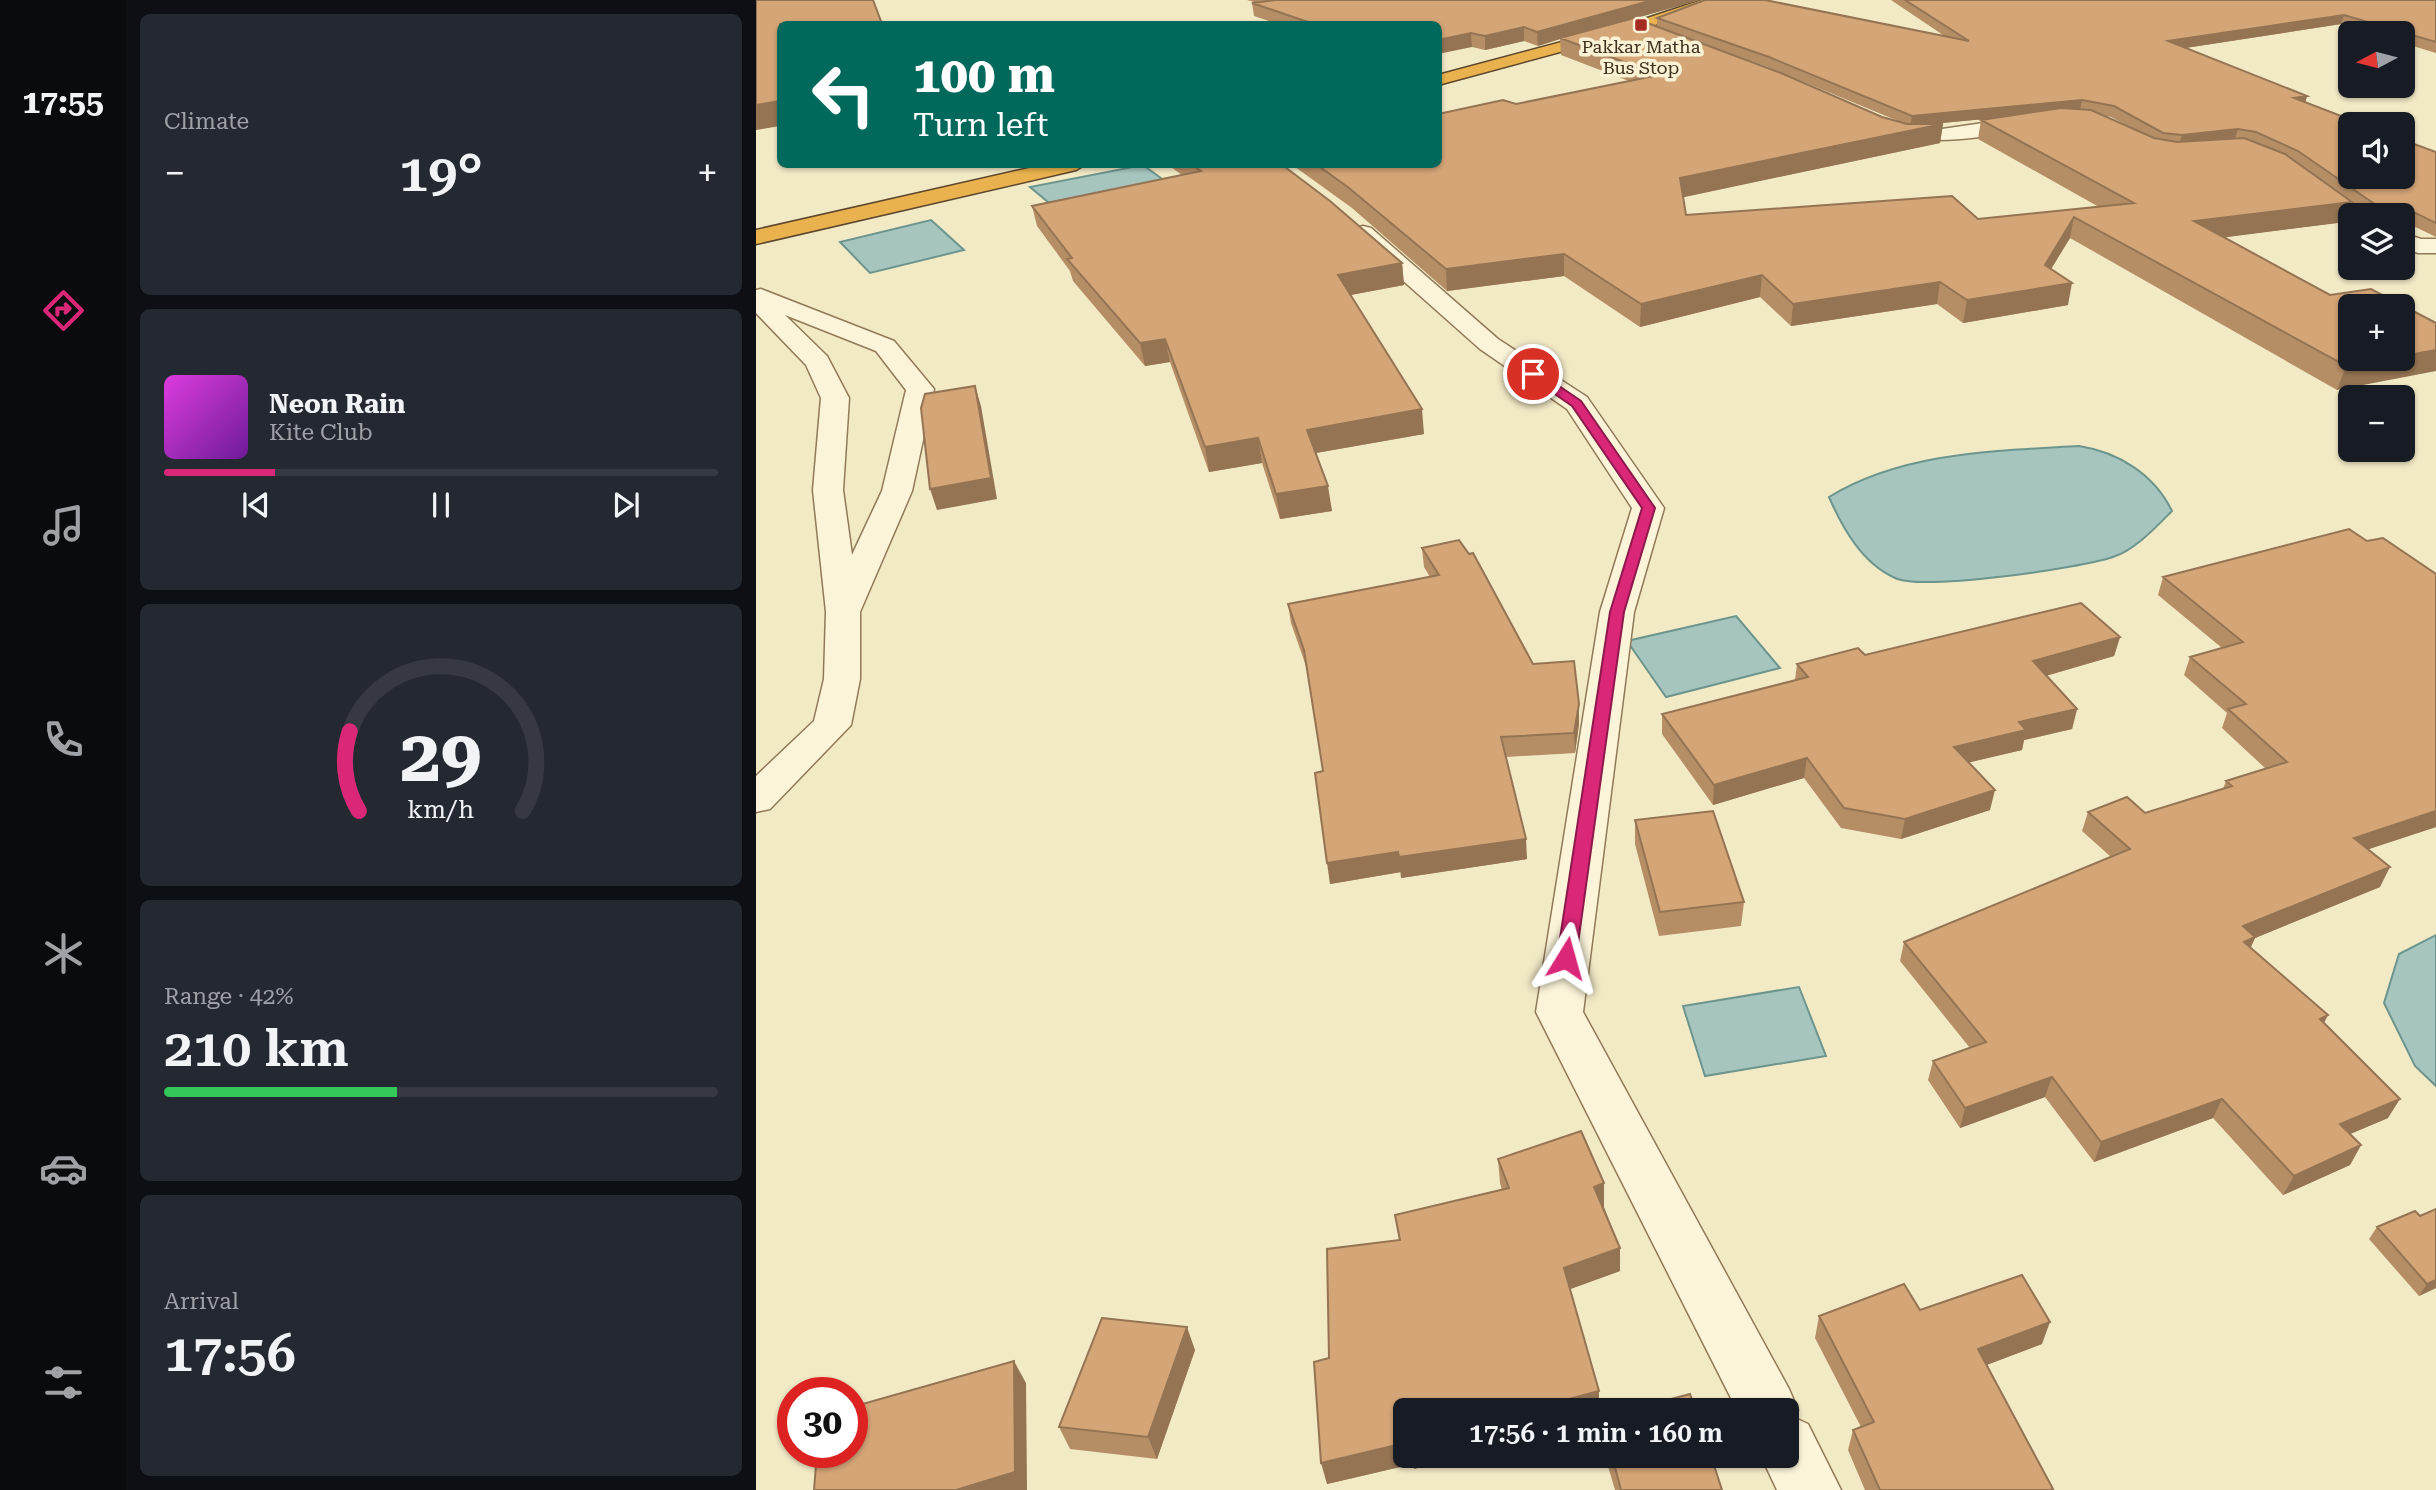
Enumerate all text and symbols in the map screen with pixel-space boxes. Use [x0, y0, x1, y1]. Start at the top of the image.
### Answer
marker: Pakkar Matha Bus Stop [1633, 17, 1649, 33]
north arrow [2338, 21, 2415, 98]
map controls [2338, 21, 2415, 462]
place label: Pakkar Matha Bus Stop [1582, 36, 1701, 78]
text: 100 m [913, 47, 1055, 104]
icon: left [798, 49, 889, 140]
text: 17:55 [22, 83, 104, 121]
text: Turn left [913, 106, 1048, 144]
text: Climate [164, 108, 249, 135]
button: sound [2338, 112, 2415, 189]
text: 19° [399, 143, 483, 204]
text: − [164, 151, 185, 195]
text: + [697, 151, 718, 195]
button: layers [2338, 203, 2415, 280]
icon: directions [39, 286, 88, 335]
button: + [2338, 294, 2415, 371]
pin [1503, 344, 1563, 404]
icon: arrive [1514, 355, 1552, 393]
button: − [2338, 385, 2415, 462]
text: Neon Rain [269, 389, 405, 419]
text: Kite Club [269, 419, 373, 446]
icon: previous [237, 486, 275, 524]
icon: pause [422, 486, 460, 524]
icon: next [607, 486, 645, 524]
icon: music [39, 501, 88, 550]
text: 29 [400, 714, 482, 799]
icon: phone [39, 715, 88, 764]
text: km/h [408, 795, 474, 824]
position arrow [1529, 921, 1603, 995]
icon: climate [39, 929, 88, 978]
text: Range · 42% [164, 983, 293, 1010]
text: 210 km [164, 1018, 349, 1079]
icon: car [39, 1144, 88, 1193]
text: Arrival [164, 1288, 239, 1315]
text: 17:56 [164, 1323, 296, 1384]
icon: filters [39, 1358, 88, 1407]
speed limit sign: 30 [777, 1377, 868, 1468]
text: 17:56 · 1 min · 160 m [1469, 1418, 1723, 1448]

